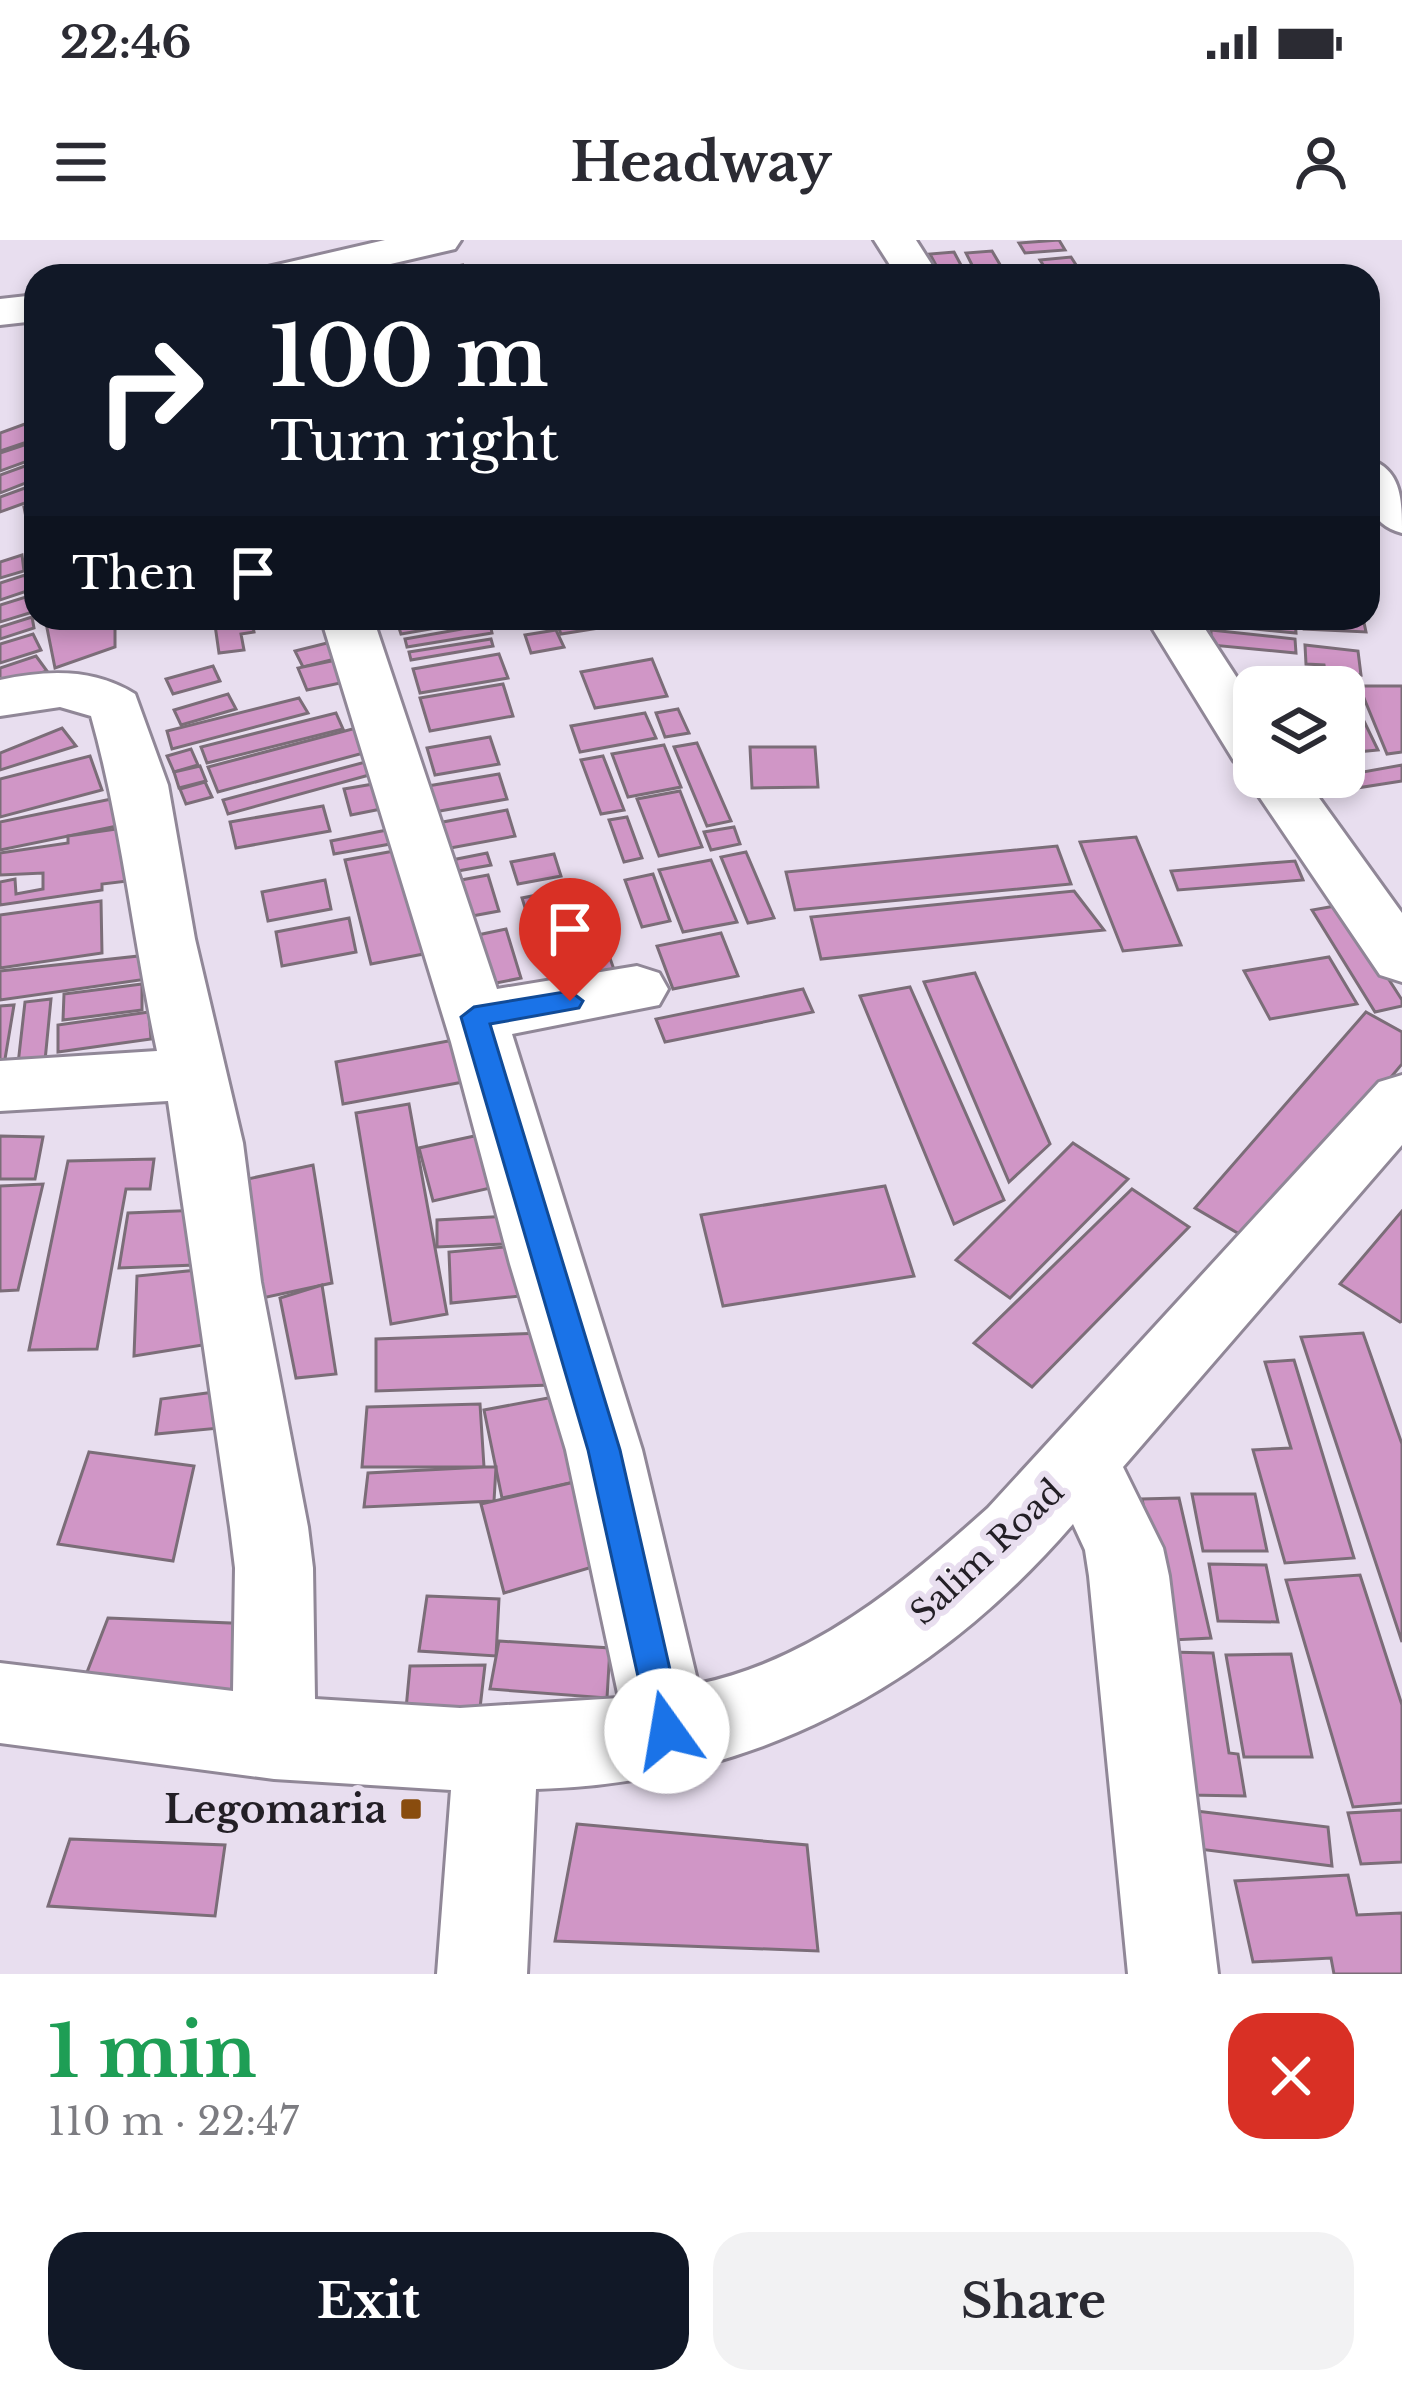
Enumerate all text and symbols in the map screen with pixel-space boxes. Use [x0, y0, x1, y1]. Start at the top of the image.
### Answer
text: 22:46 [60, 14, 192, 70]
icon: menu [48, 129, 114, 195]
text: Headway [570, 129, 832, 196]
icon: person [1288, 129, 1354, 195]
text: 100 m [270, 305, 549, 409]
icon: right [72, 312, 228, 468]
text: Turn right [270, 408, 559, 475]
icon: arrive [220, 540, 286, 606]
text: Then [72, 545, 196, 601]
map controls [1233, 666, 1365, 798]
button: layers [1233, 666, 1365, 798]
pin [519, 878, 621, 1001]
icon: arrive [537, 896, 603, 962]
street label: Salim Road [902, 1471, 1072, 1633]
position arrow [604, 1668, 730, 1794]
place label: Legomaria [164, 1785, 387, 1834]
marker: Legomaria [398, 1796, 424, 1822]
text: 1 min [48, 2007, 257, 2096]
button: close [1228, 2013, 1354, 2139]
text: 110 m · 22:47 [48, 2097, 299, 2146]
button: Exit [48, 2232, 689, 2370]
button: Share [713, 2232, 1354, 2370]

